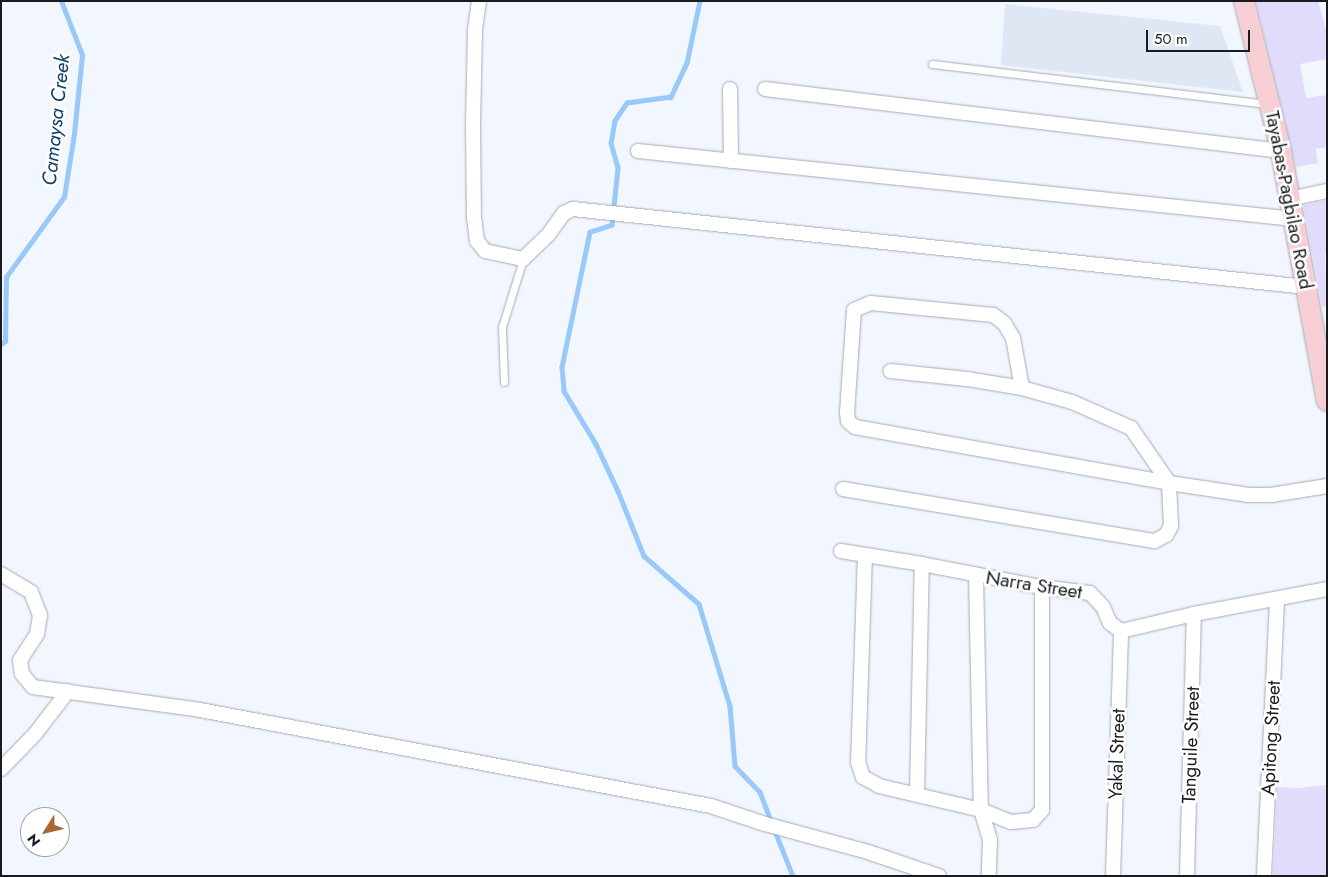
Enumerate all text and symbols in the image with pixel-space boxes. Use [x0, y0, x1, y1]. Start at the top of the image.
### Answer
scale bar [1148, 20, 1252, 52]
text: 50 m [1154, 28, 1188, 50]
water label: Camaysa Creek [37, 53, 75, 187]
street label: Tayabas-Pagbilao Road [1261, 109, 1317, 291]
street label: Narra Street [984, 566, 1084, 604]
street label: Apitong Street [1257, 680, 1285, 796]
street label: Tanguile Street [1178, 686, 1204, 804]
street label: Yakal Street [1104, 708, 1130, 800]
north arrow [20, 807, 70, 857]
text: N [22, 830, 45, 851]

